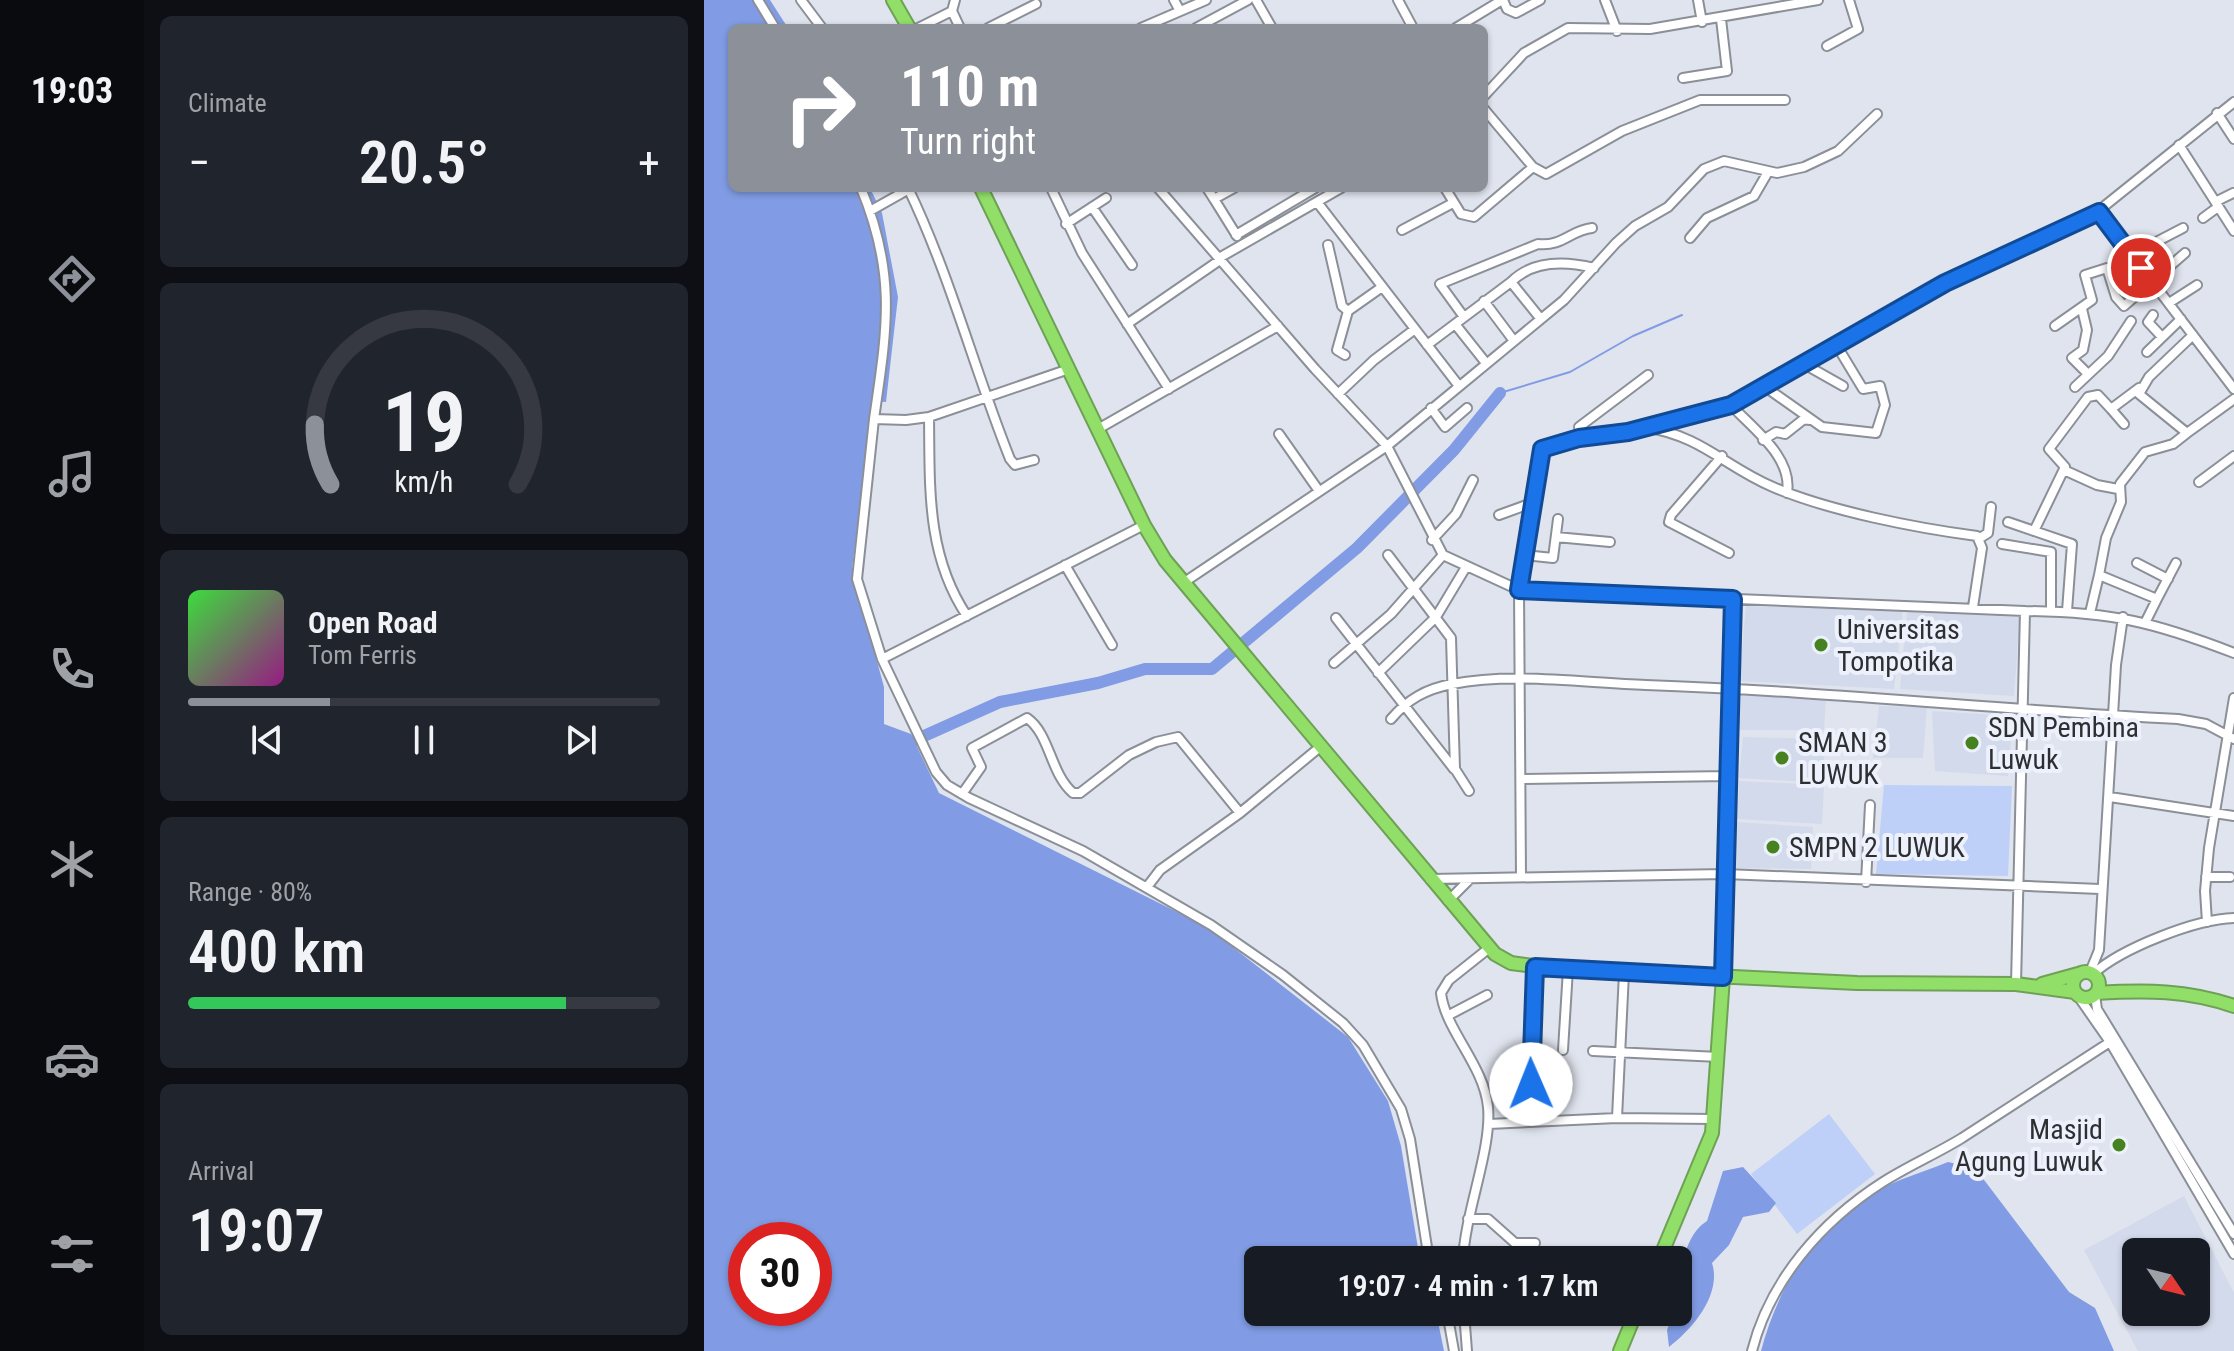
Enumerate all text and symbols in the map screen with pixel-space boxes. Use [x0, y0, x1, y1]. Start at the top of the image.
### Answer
text: 110 m [900, 54, 1039, 120]
icon: right [768, 56, 872, 160]
text: 19:03 [31, 70, 113, 112]
text: Climate [188, 88, 267, 118]
text: Turn right [900, 121, 1036, 163]
text: 20.5° [359, 127, 489, 198]
text: − [188, 137, 210, 189]
text: + [638, 137, 660, 189]
pin [2107, 234, 2175, 302]
icon: arrive [2119, 246, 2163, 290]
icon: directions [44, 251, 100, 307]
text: 19 [382, 373, 466, 470]
icon: music [44, 446, 100, 502]
text: km/h [395, 465, 453, 499]
text: Open Road [308, 605, 438, 640]
place label: Universitas Tompotika [1837, 613, 1960, 678]
marker: Universitas Tompotika [1812, 636, 1830, 654]
text: Tom Ferris [308, 640, 417, 670]
icon: phone [44, 641, 100, 697]
place label: SDN Pembina Luwuk [1988, 711, 2139, 776]
icon: previous [245, 718, 289, 762]
icon: pause [402, 718, 446, 762]
icon: next [559, 718, 603, 762]
place label: SMAN 3 LUWUK [1798, 726, 1888, 791]
marker: SDN Pembina Luwuk [1963, 734, 1981, 752]
marker: SMAN 3 LUWUK [1773, 749, 1791, 767]
place label: SMPN 2 LUWUK [1789, 831, 1966, 864]
icon: climate [44, 836, 100, 892]
marker: SMPN 2 LUWUK [1764, 838, 1782, 856]
text: Range · 80% [188, 877, 312, 907]
text: 400 km [188, 916, 365, 987]
icon: car [44, 1031, 100, 1087]
position arrow [1489, 1042, 1573, 1126]
place label: Masjid Agung Luwuk [1955, 1113, 2103, 1178]
marker: Masjid Agung Luwuk [2110, 1136, 2128, 1154]
text: Arrival [188, 1156, 254, 1186]
text: 19:07 [188, 1195, 325, 1266]
speed limit sign: 30 [728, 1222, 832, 1326]
icon: filters [44, 1226, 100, 1282]
north arrow [2122, 1238, 2210, 1326]
map controls [2122, 1238, 2210, 1326]
text: 19:07 · 4 min · 1.7 km [1338, 1268, 1599, 1303]

